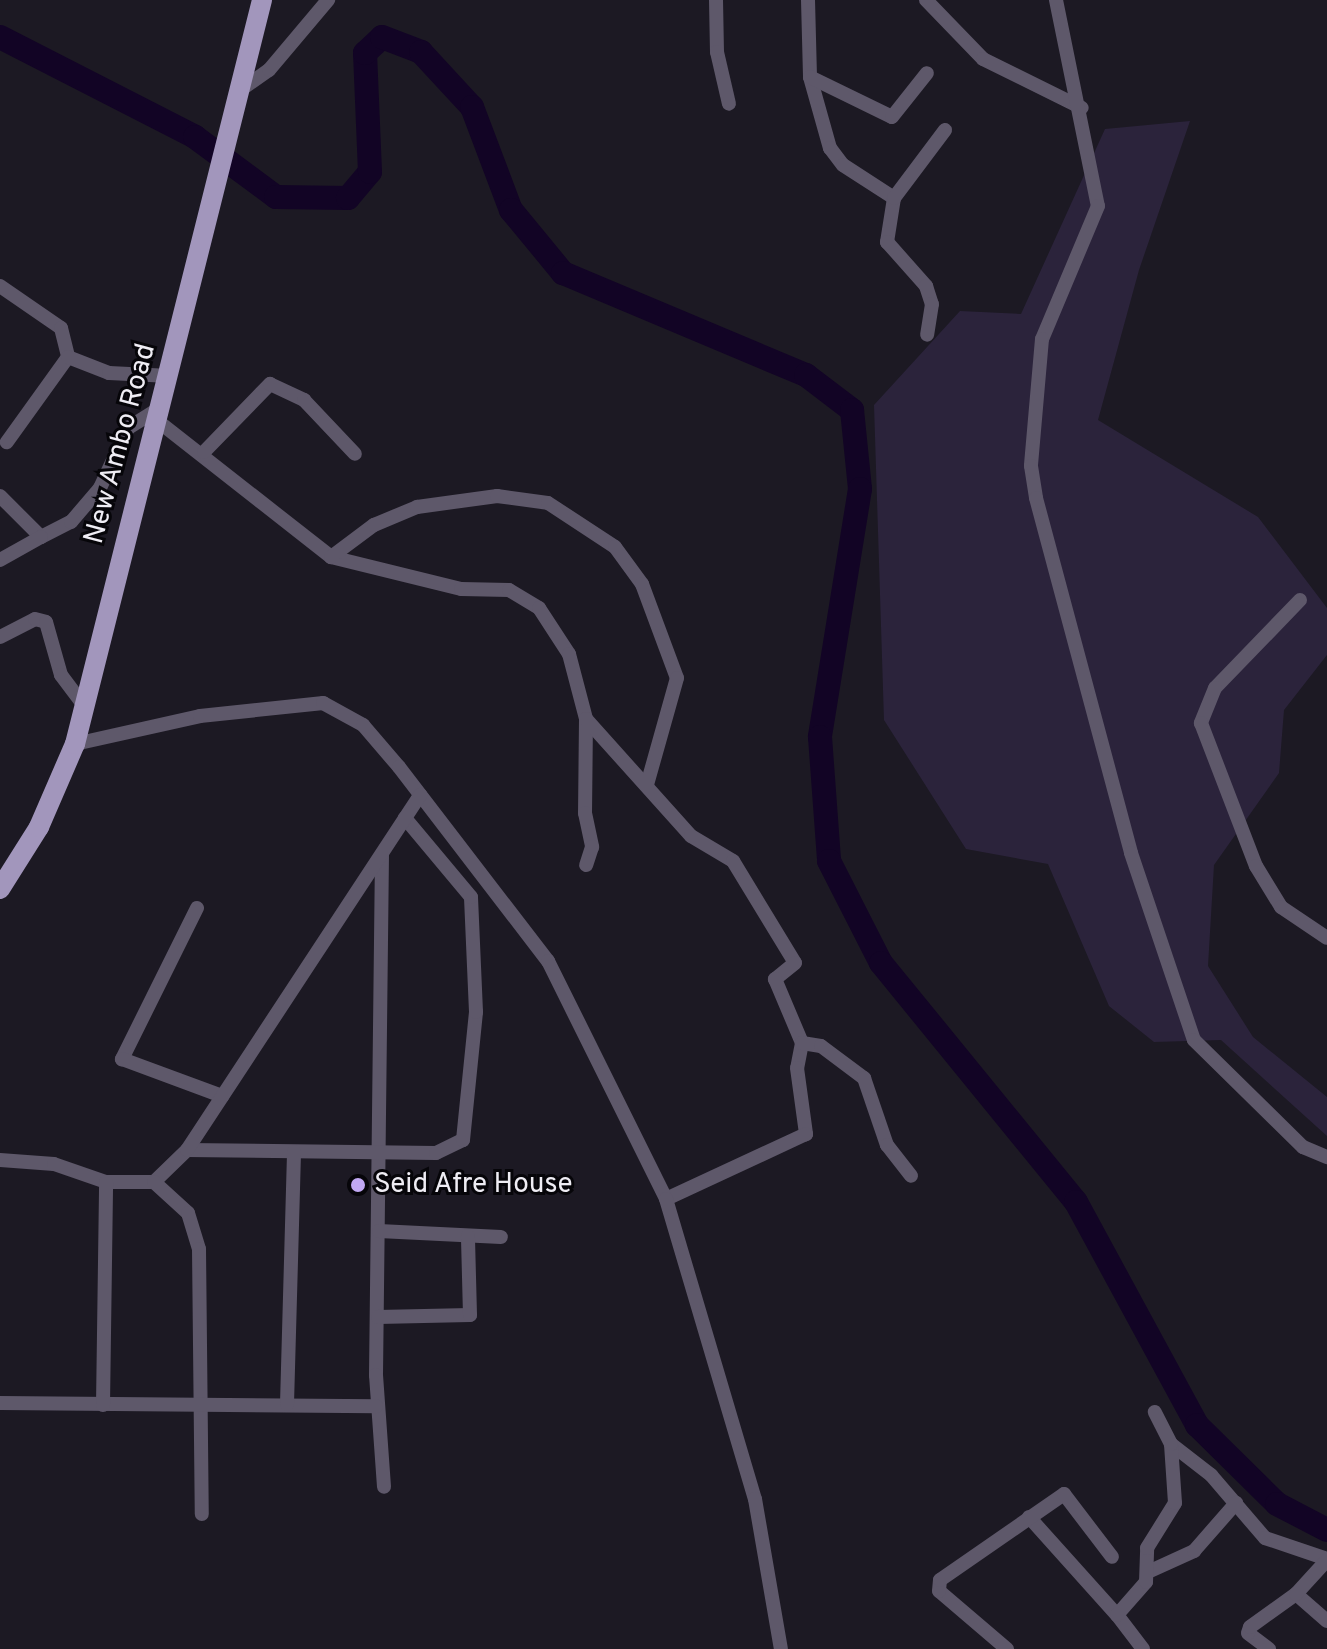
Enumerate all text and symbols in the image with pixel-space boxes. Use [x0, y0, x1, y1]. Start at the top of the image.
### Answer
street label: New Ambo Road [78, 340, 164, 548]
place label: Seid Afre House [374, 1168, 574, 1202]
marker: Seid Afre House [349, 1176, 367, 1194]

